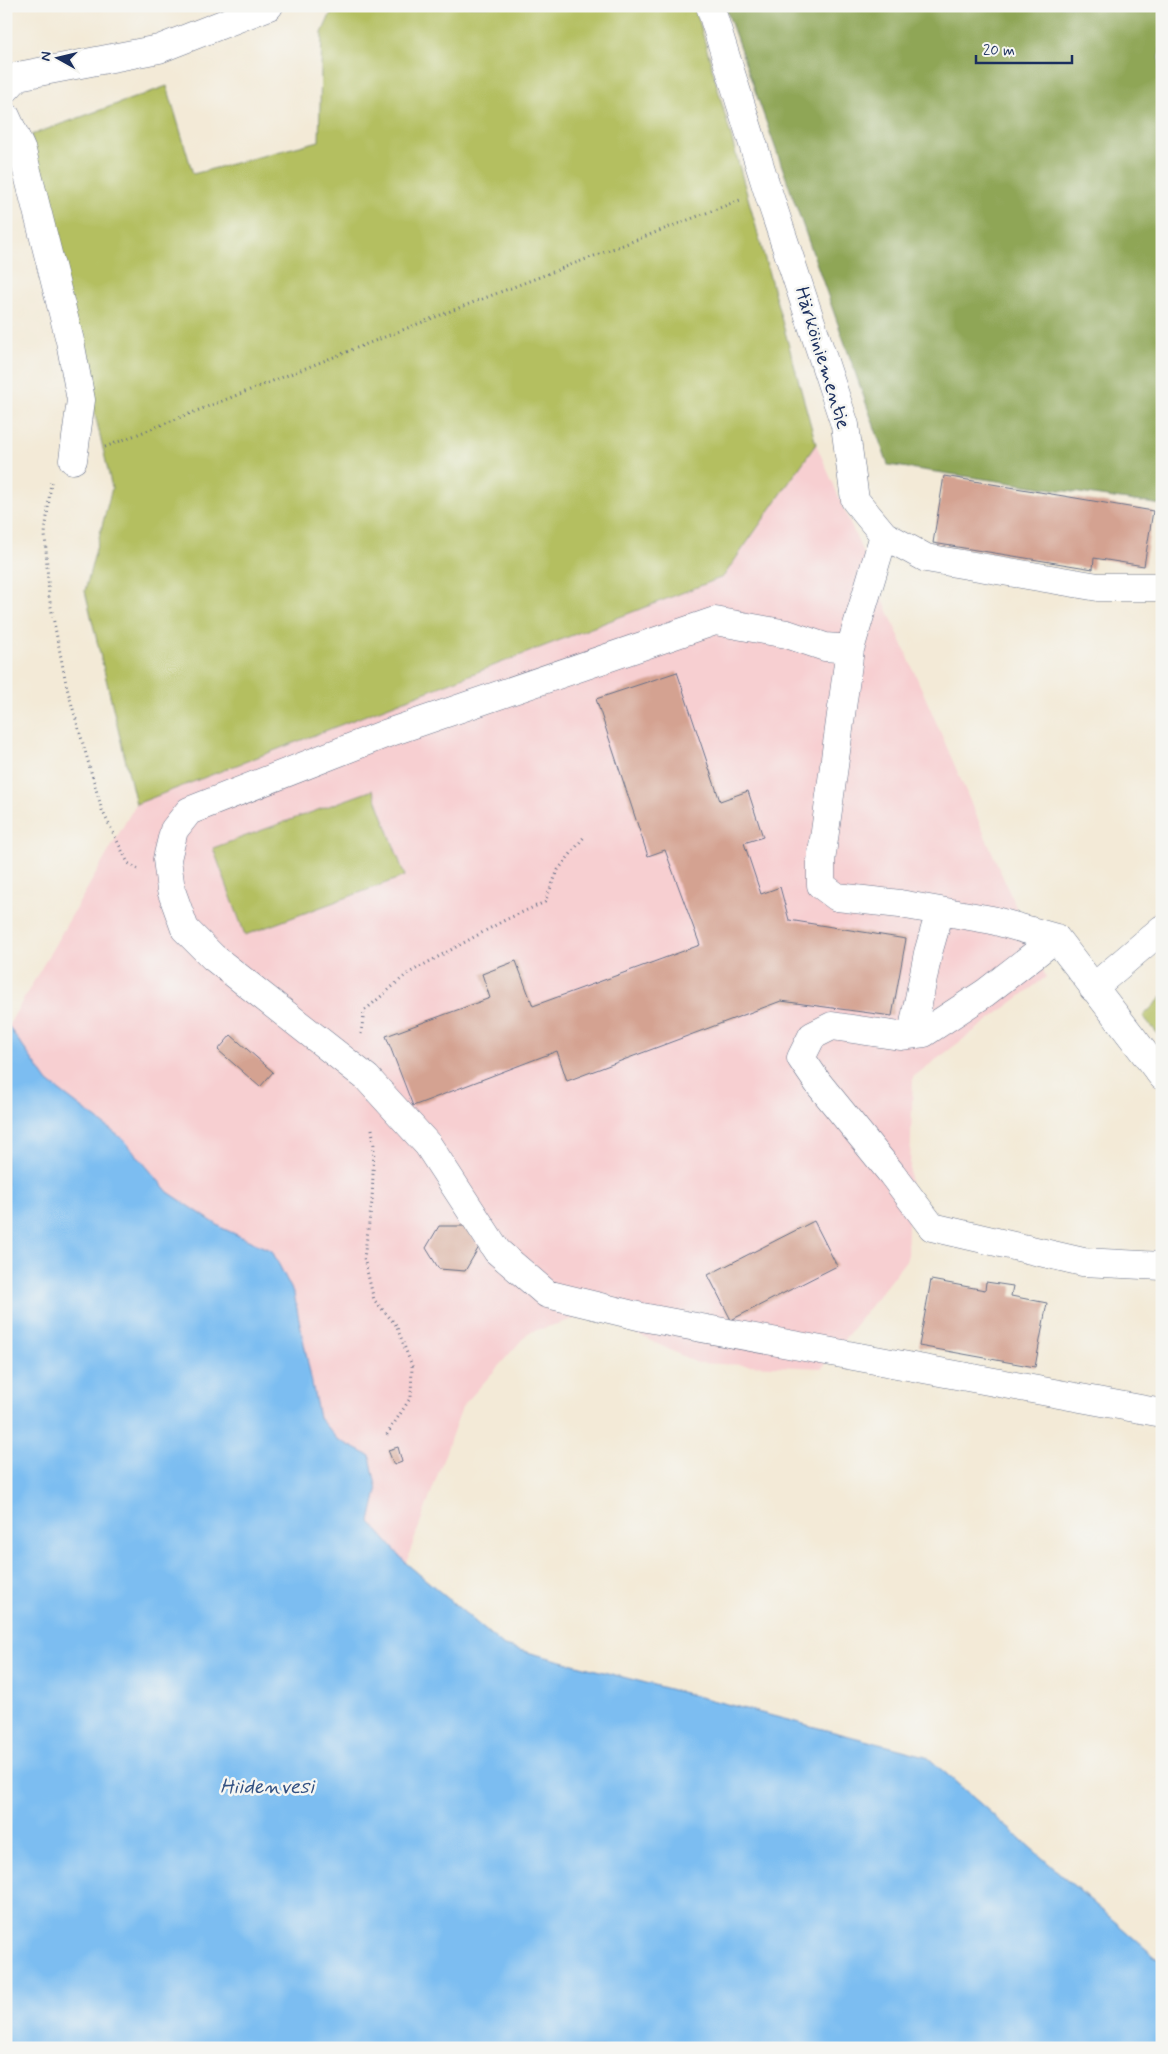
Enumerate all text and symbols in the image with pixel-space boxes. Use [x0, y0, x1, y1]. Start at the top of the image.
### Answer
north arrow [32, 32, 82, 82]
scale bar [976, 32, 1072, 64]
text: 20 m [983, 41, 1015, 61]
text: N [37, 50, 56, 62]
street label: Härköiniementie [788, 284, 857, 433]
water label: Hiidenvesi [220, 1773, 316, 1801]

